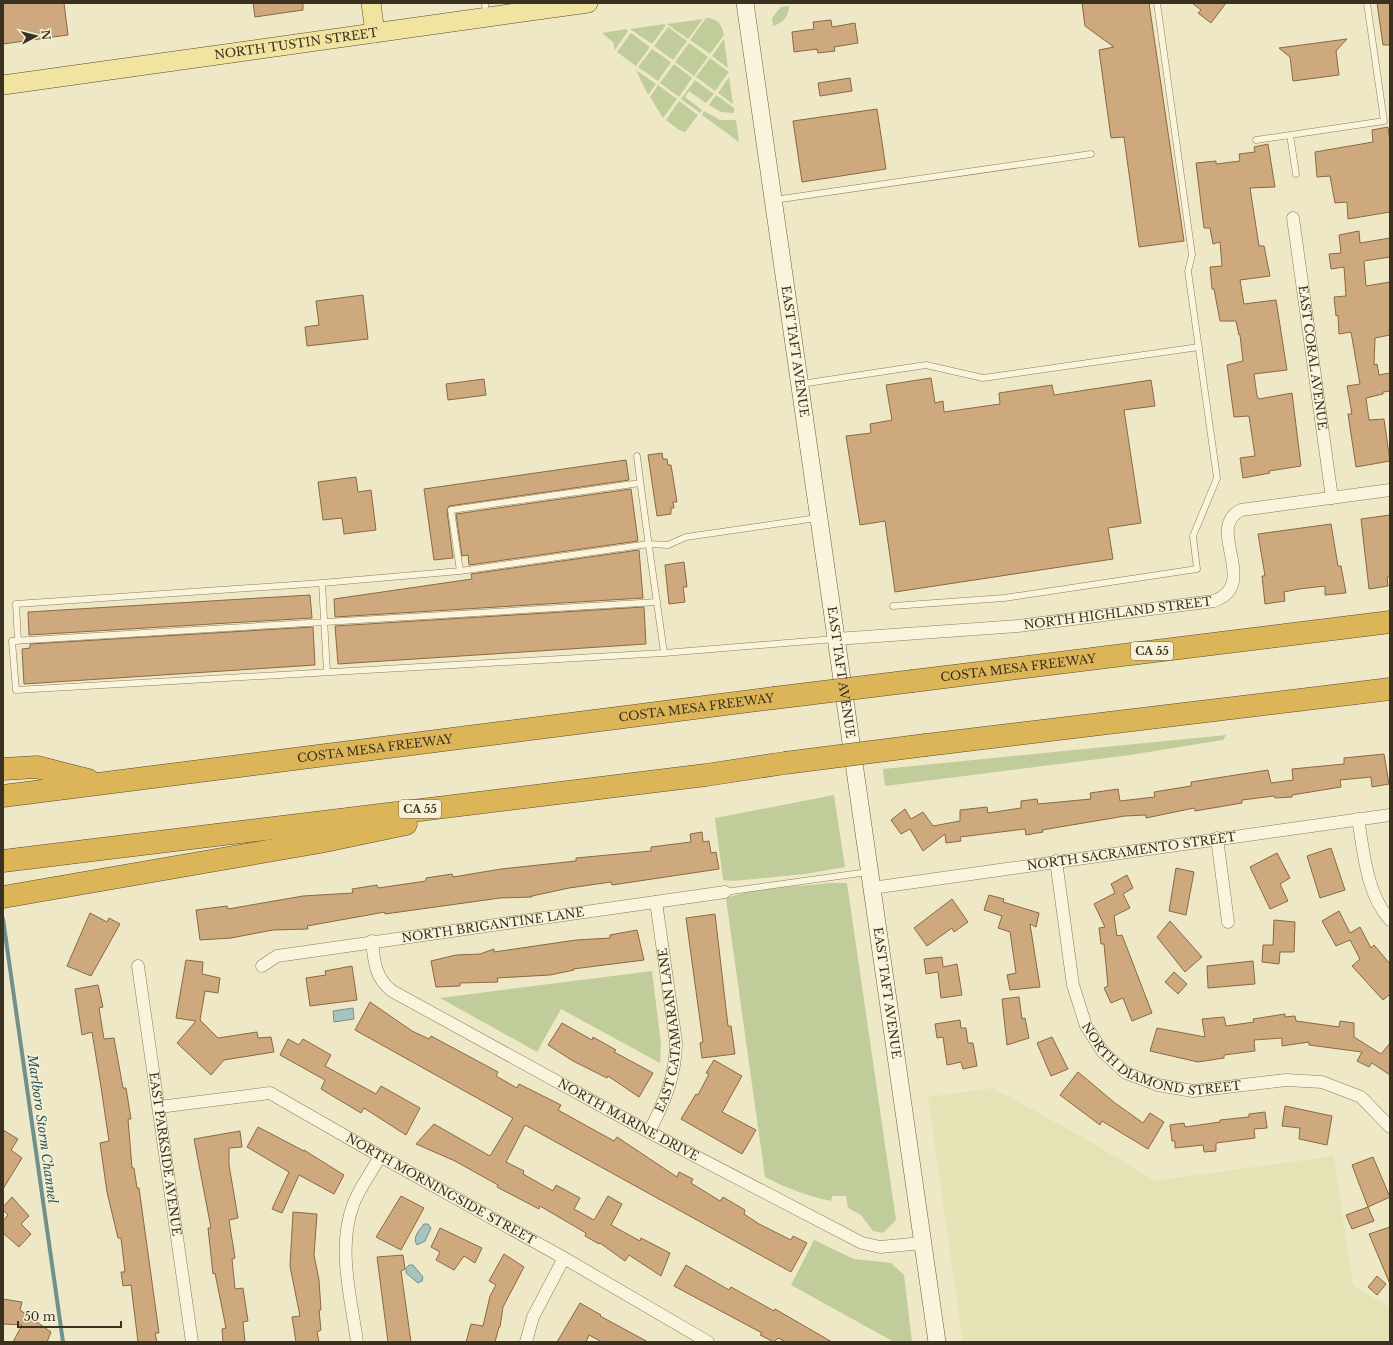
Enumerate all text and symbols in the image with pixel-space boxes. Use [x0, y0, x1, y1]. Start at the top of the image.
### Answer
north arrow [16, 16, 56, 56]
street label: NORTH TUSTIN STREET [213, 24, 379, 62]
text: N [38, 29, 54, 41]
street label: EAST CORAL AVENUE [1295, 284, 1330, 431]
street label: EAST TAFT AVENUE [779, 285, 812, 418]
street label: NORTH HIGHLAND STREET [1023, 593, 1213, 632]
street label: EAST TAFT AVENUE [825, 605, 858, 739]
road number: CA 55 [1131, 642, 1173, 660]
street label: COSTA MESA FREEWAY [939, 650, 1097, 685]
street label: COSTA MESA FREEWAY [618, 690, 775, 725]
street label: COSTA MESA FREEWAY [296, 731, 454, 766]
road number: CA 55 [399, 800, 441, 818]
street label: NORTH SACRAMENTO STREET [1026, 829, 1237, 873]
street label: NORTH BRIGANTINE LANE [400, 904, 585, 945]
street label: EAST TAFT AVENUE [871, 926, 904, 1060]
street label: EAST CATAMARAN LANE [652, 947, 683, 1115]
street label: NORTH DIAMOND STREET [1079, 1019, 1242, 1098]
water label: Marlboro Storm Channel [23, 1052, 62, 1206]
street label: EAST PARKSIDE AVENUE [146, 1071, 185, 1237]
street label: NORTH MARINE DRIVE [555, 1075, 702, 1164]
street label: NORTH MORNINGSIDE STREET [343, 1130, 539, 1248]
scale bar [18, 1303, 121, 1329]
text: 50 m [24, 1309, 56, 1324]

